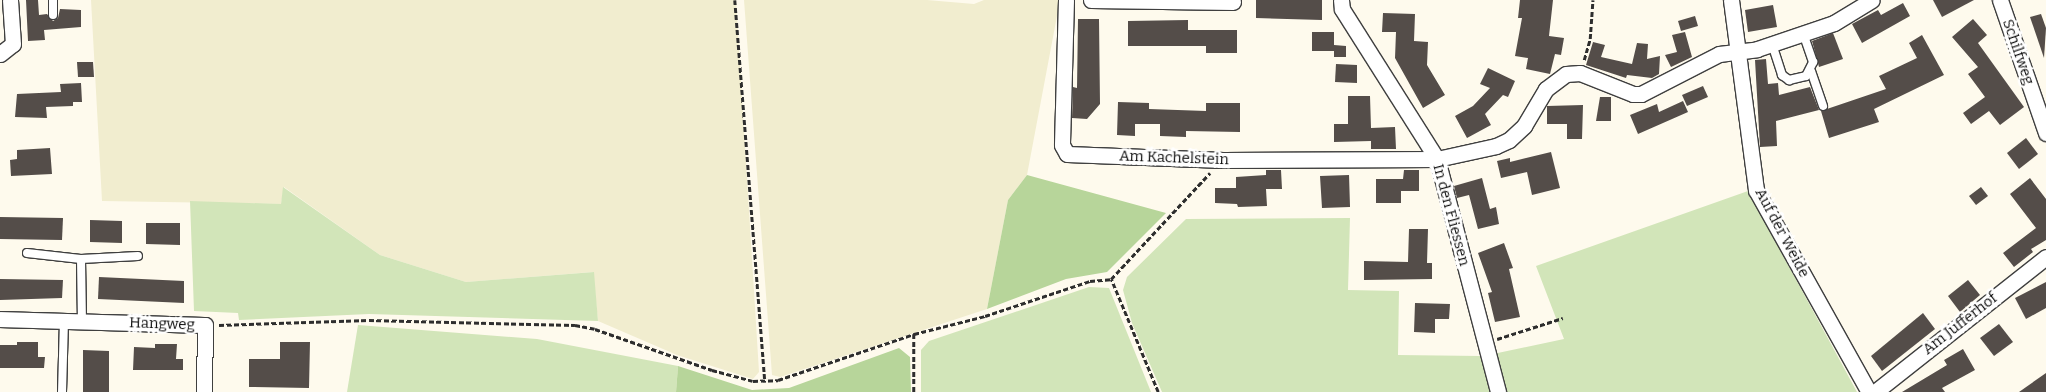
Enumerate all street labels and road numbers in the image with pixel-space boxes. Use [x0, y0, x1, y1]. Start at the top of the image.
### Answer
street label: Schilfweg [1998, 17, 2038, 87]
street label: Am Kachelstein [1119, 147, 1229, 169]
street label: In den Fliessen [1429, 162, 1473, 268]
street label: Auf der Weide [1751, 185, 1813, 281]
street label: Am Jufferhof [1919, 289, 2001, 359]
street label: Hangweg [129, 314, 195, 334]

